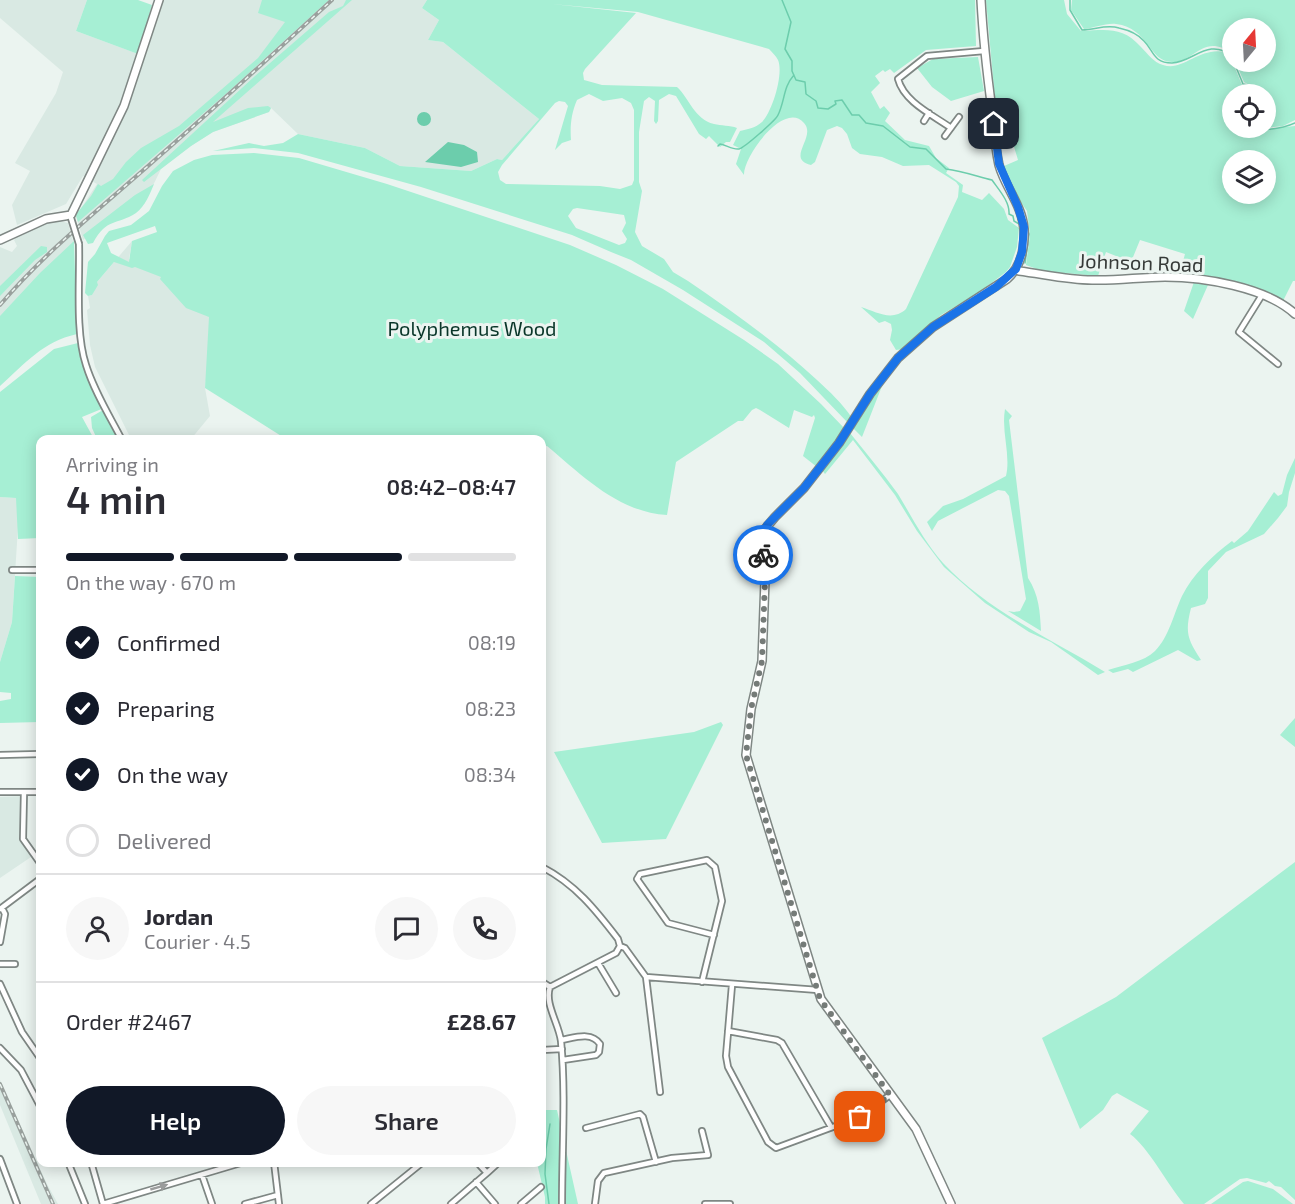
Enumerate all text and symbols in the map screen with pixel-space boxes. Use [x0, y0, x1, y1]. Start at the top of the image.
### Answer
north arrow [1222, 18, 1276, 72]
map controls [1222, 18, 1276, 204]
button: locate [1222, 84, 1276, 138]
pin [968, 98, 1019, 149]
icon: home [977, 107, 1010, 140]
button: layers [1222, 150, 1276, 204]
street label: Johnson Road [1078, 248, 1204, 276]
park label: Polyphemus Wood [387, 316, 557, 340]
text: Arriving in [66, 452, 159, 476]
text: 08:42–08:47 [386, 473, 516, 499]
text: 4 min [66, 475, 167, 522]
courier [733, 525, 793, 585]
icon: bike [747, 539, 780, 572]
text: On the way · 670 m [66, 570, 236, 594]
icon: check [66, 626, 99, 659]
text: Confirmed [117, 629, 221, 655]
text: 08:19 [468, 630, 516, 654]
icon: check [66, 692, 99, 725]
text: Preparing [117, 695, 215, 721]
text: 08:23 [465, 696, 516, 720]
icon: check [66, 758, 99, 791]
text: On the way [117, 761, 228, 787]
text: 08:34 [464, 762, 516, 786]
text: Delivered [117, 827, 212, 853]
button: person [66, 897, 129, 960]
button: chat [375, 897, 438, 960]
button: phone [453, 897, 516, 960]
text: Jordan [144, 903, 213, 929]
text: Courier · 4.5 [144, 929, 251, 953]
text: Order #2467 [66, 1008, 192, 1034]
text: £28.67 [447, 1008, 516, 1034]
button: Help [66, 1086, 285, 1155]
button: Share [297, 1086, 516, 1155]
pin [834, 1091, 885, 1142]
icon: bag [843, 1100, 876, 1133]
one-way arrow [150, 1182, 168, 1192]

